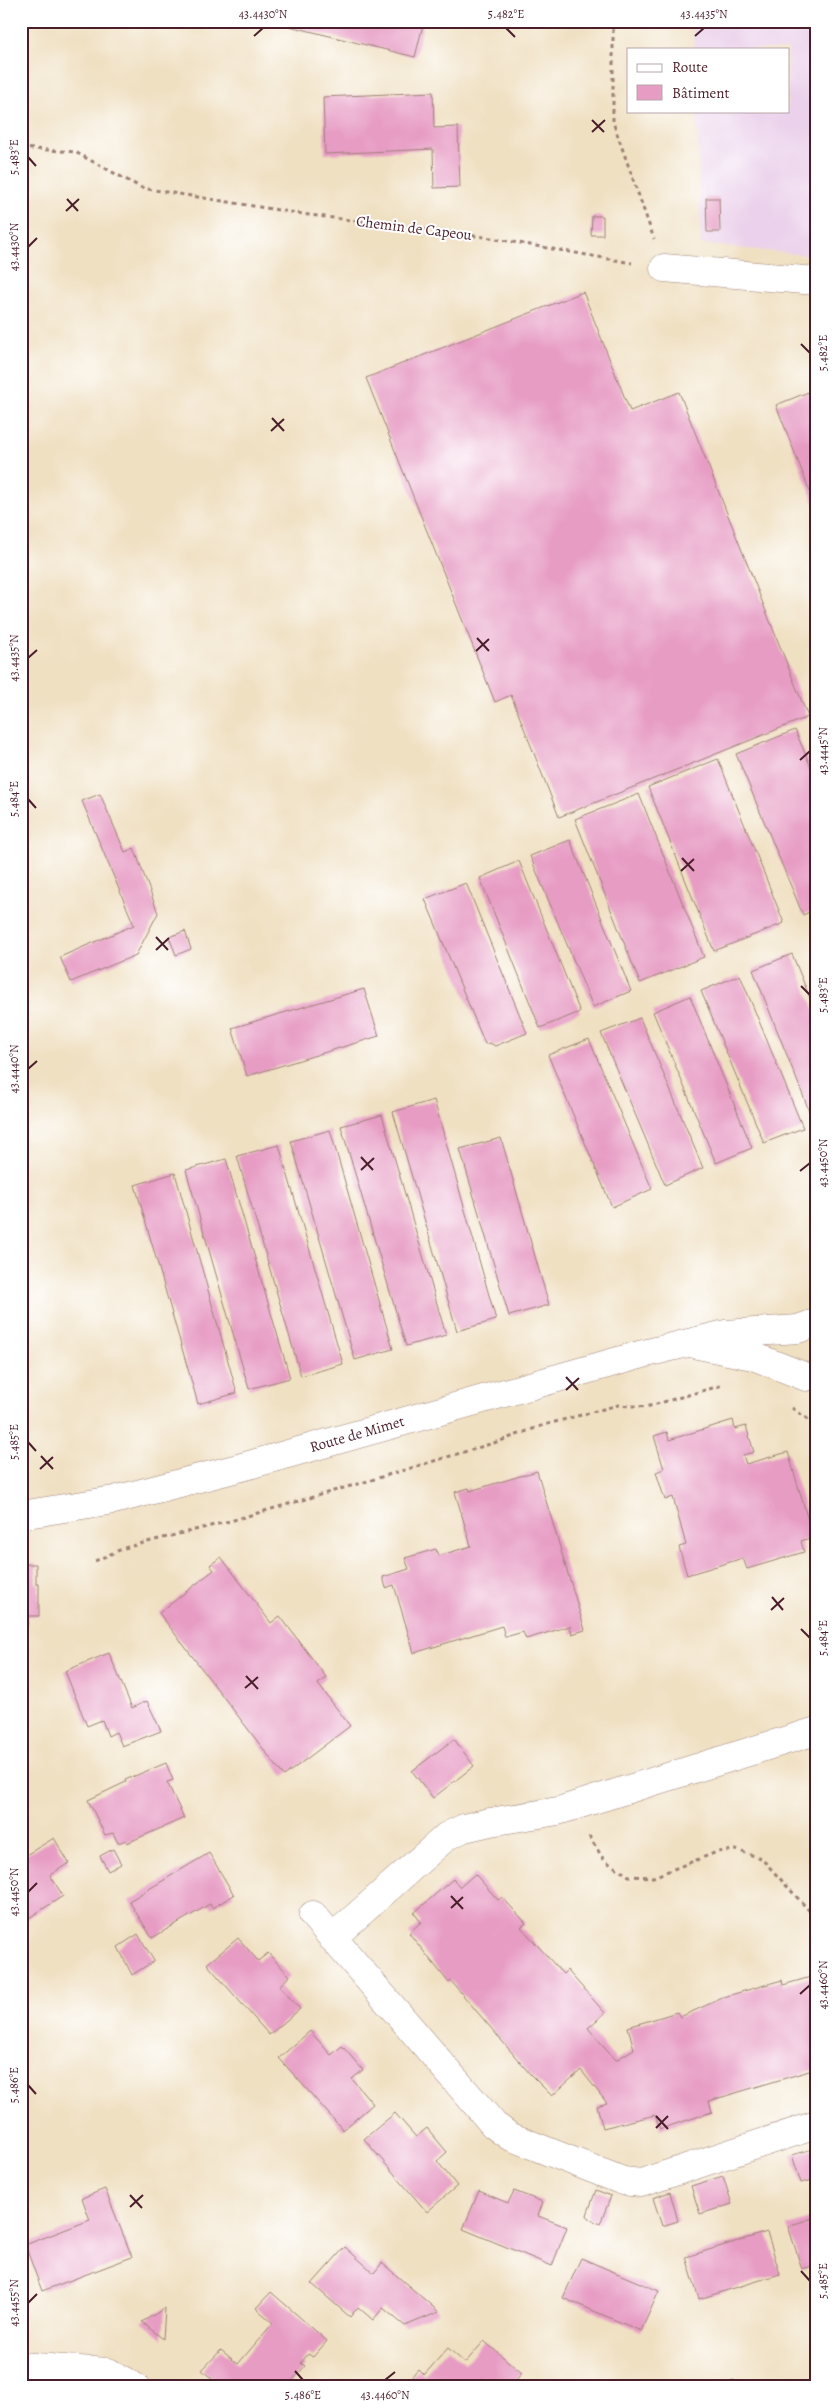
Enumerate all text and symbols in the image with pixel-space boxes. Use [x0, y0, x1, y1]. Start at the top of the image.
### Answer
text: 43.4430°N [239, 6, 288, 22]
text: 5.482°E [488, 6, 524, 22]
text: 43.4435°N [680, 6, 728, 22]
legend [627, 48, 790, 112]
text: Route [672, 57, 708, 77]
text: Bâtiment [672, 83, 730, 103]
text: 5.483°E [6, 139, 22, 175]
street label: Chemin de Capeou [355, 211, 474, 245]
text: 43.4430°N [6, 222, 22, 271]
text: 5.482°E [815, 335, 831, 371]
text: 43.4435°N [6, 634, 22, 682]
text: 43.4445°N [815, 727, 831, 775]
text: 5.484°E [6, 781, 22, 817]
text: 5.483°E [815, 977, 831, 1013]
text: 43.4440°N [6, 1044, 22, 1094]
text: 43.4450°N [815, 1138, 831, 1187]
street label: Route de Mimet [307, 1411, 407, 1457]
text: 5.485°E [6, 1424, 22, 1460]
text: 5.484°E [815, 1620, 831, 1656]
text: 43.4450°N [6, 1867, 22, 1916]
text: 43.4460°N [815, 1960, 831, 2010]
text: 5.486°E [6, 2067, 22, 2103]
text: 5.485°E [815, 2263, 831, 2299]
text: 43.4455°N [6, 2279, 22, 2327]
text: 5.486°E [285, 2387, 321, 2403]
text: 43.4460°N [360, 2387, 410, 2403]

